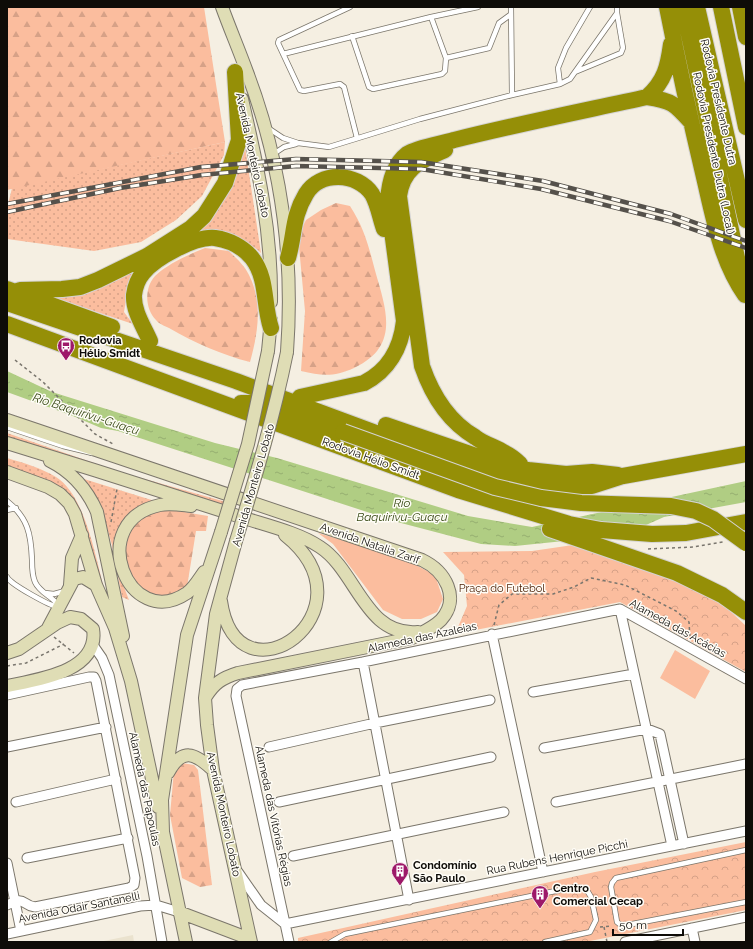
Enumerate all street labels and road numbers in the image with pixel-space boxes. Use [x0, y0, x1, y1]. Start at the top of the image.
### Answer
street label: Rodovia Presidente Dutra [698, 38, 739, 166]
street label: Rodovia Presidente Dutra (Local) [690, 71, 737, 235]
street label: Avenida Monteiro Lobato [233, 91, 272, 219]
street label: Avenida Monteiro Lobato [230, 422, 277, 548]
street label: Rodovia Hélio Smidt [320, 435, 422, 482]
street label: Avenida Natalia Zarif [318, 520, 422, 567]
street label: Alameda das Acácias [627, 597, 728, 660]
street label: Alameda das Azaleias [366, 620, 478, 655]
street label: Alameda das Papoulas [126, 731, 163, 847]
street label: Alameda das Vitórias Régias [252, 745, 295, 888]
street label: Avenida Monteiro Lobato [204, 750, 243, 878]
street label: Rua Rubens Henrique Picchi [485, 837, 629, 878]
street label: Avenida Odair Santanelli [17, 889, 141, 926]

